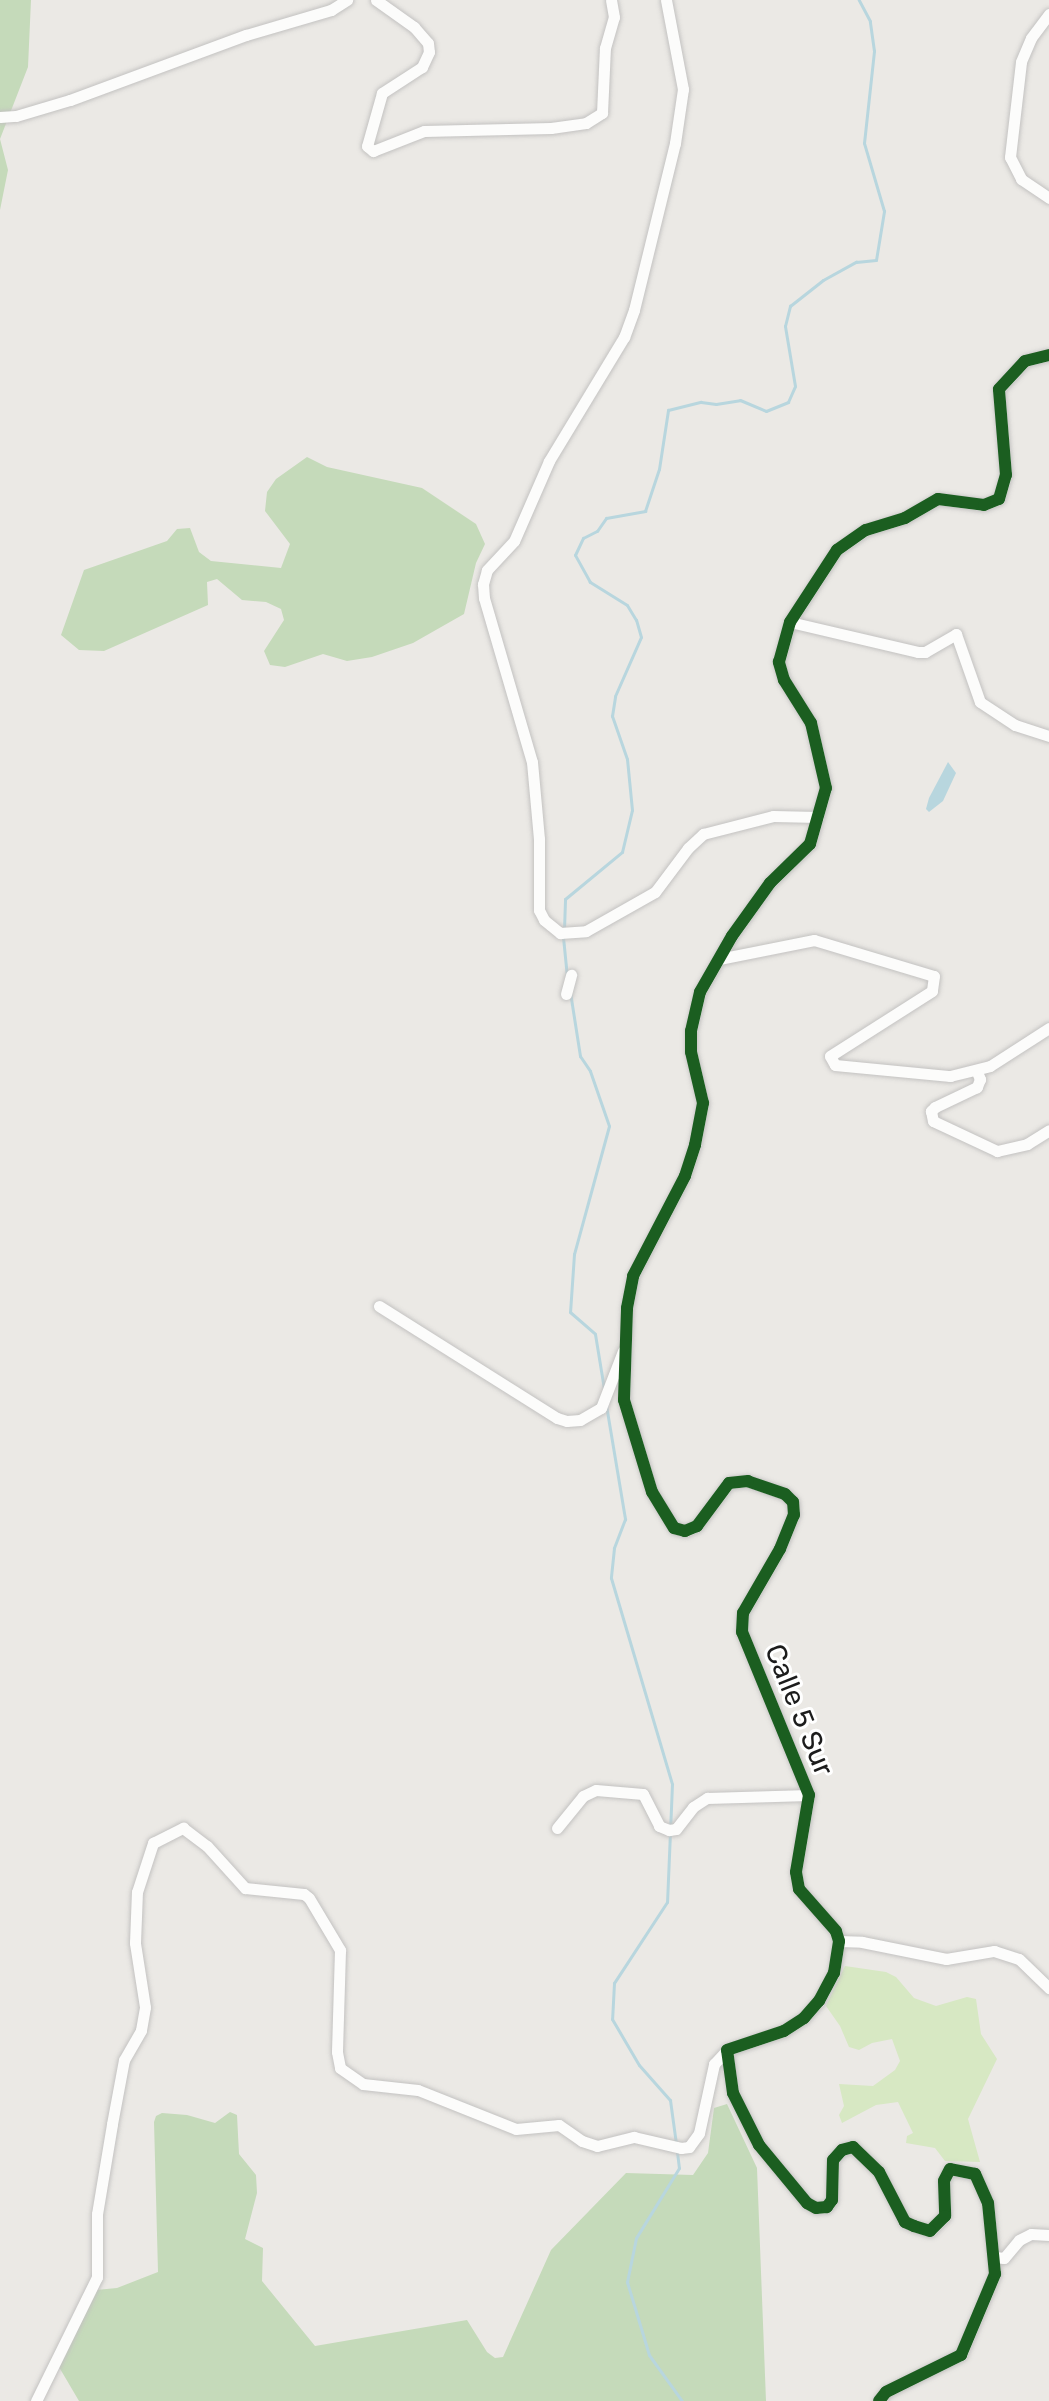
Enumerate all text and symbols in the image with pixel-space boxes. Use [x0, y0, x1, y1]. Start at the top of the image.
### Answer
street label: Calle 5 Sur [757, 1639, 841, 1781]

